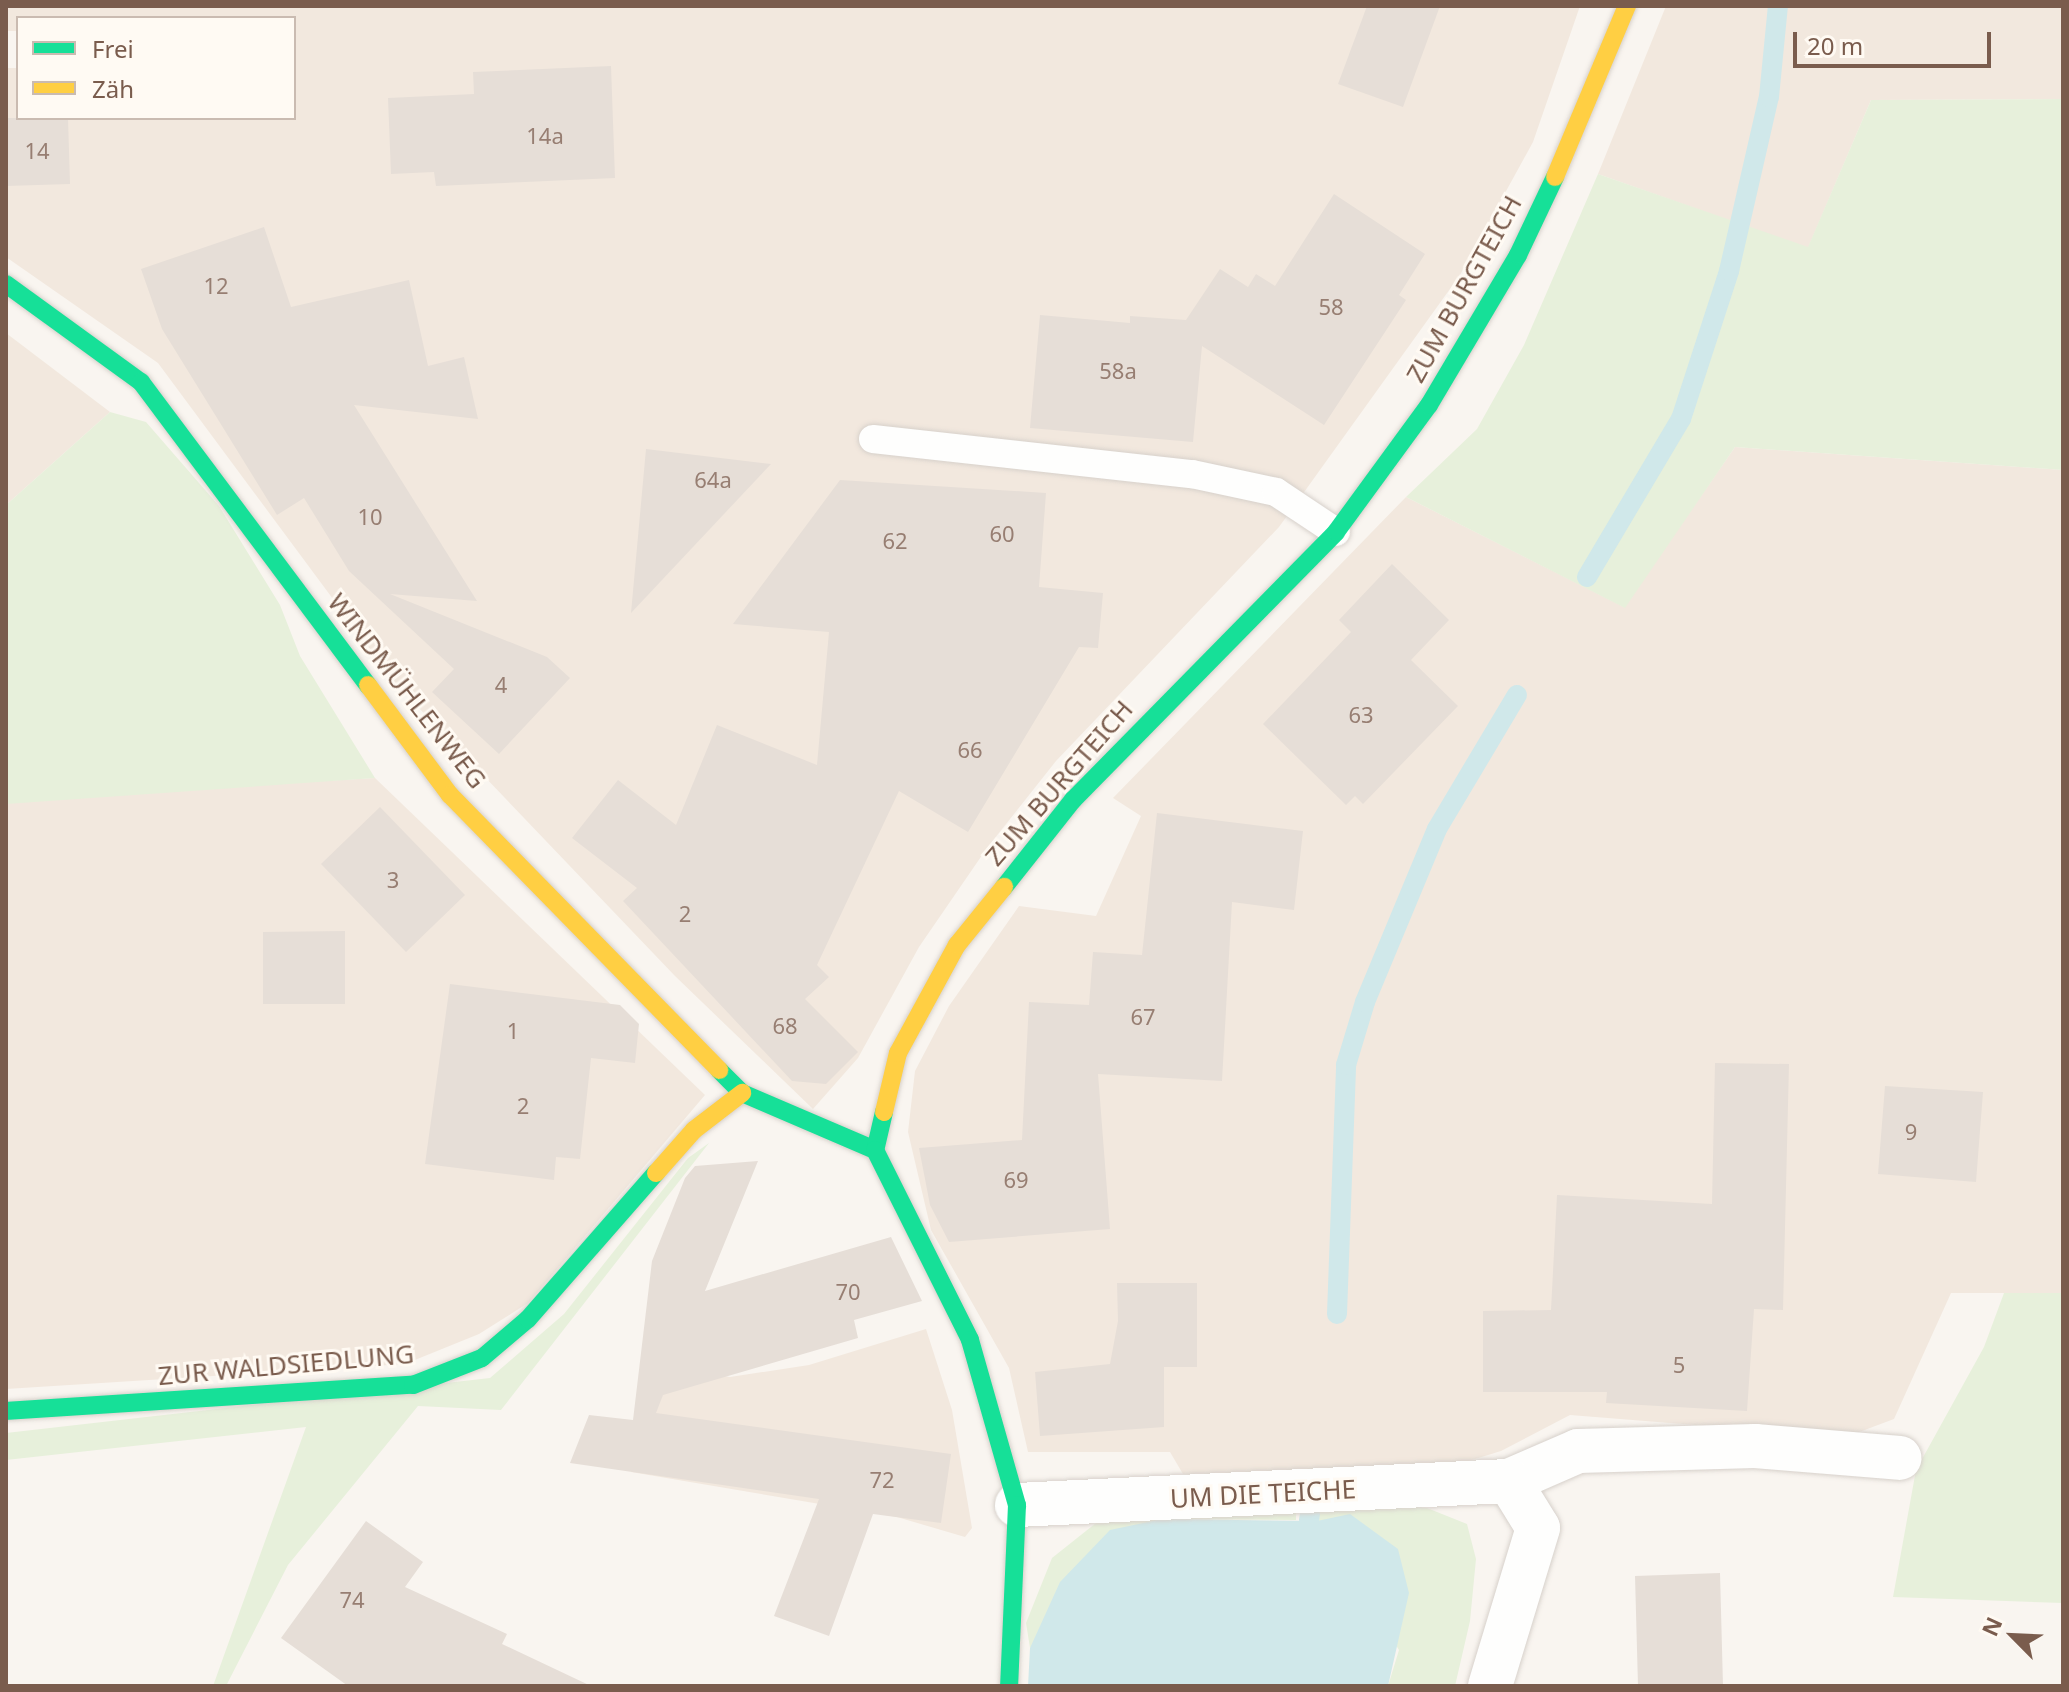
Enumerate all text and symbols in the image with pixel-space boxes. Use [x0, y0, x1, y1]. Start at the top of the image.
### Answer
legend [16, 16, 296, 120]
scale bar [1797, 16, 1995, 66]
text: 20 m [1807, 29, 1863, 62]
text: Frei [92, 32, 134, 65]
text: Zäh [92, 72, 134, 105]
house number: 14a [526, 123, 564, 149]
house number: 14 [24, 138, 50, 164]
street label: ZUM BURGTEICH [1400, 190, 1528, 388]
house number: 12 [203, 273, 229, 299]
house number: 58 [1318, 294, 1344, 320]
house number: 58a [1099, 358, 1137, 384]
house number: 64a [694, 467, 732, 493]
house number: 10 [357, 504, 383, 530]
house number: 60 [989, 521, 1015, 547]
house number: 62 [882, 528, 908, 554]
street label: WINDMÜHLENWEG [321, 587, 493, 795]
house number: 4 [495, 672, 507, 698]
street label: ZUM BURGTEICH [979, 694, 1139, 872]
house number: 63 [1348, 702, 1374, 728]
house number: 66 [957, 737, 983, 763]
house number: 3 [387, 867, 399, 893]
house number: 2 [679, 901, 691, 927]
house number: 67 [1130, 1004, 1156, 1030]
house number: 68 [772, 1013, 798, 1039]
house number: 1 [507, 1018, 519, 1044]
house number: 2 [517, 1093, 529, 1119]
house number: 9 [1905, 1119, 1917, 1145]
house number: 69 [1003, 1167, 1029, 1193]
house number: 70 [835, 1279, 861, 1305]
street label: ZUR WALDSIEDLUNG [157, 1338, 415, 1392]
house number: 5 [1673, 1352, 1685, 1378]
house number: 72 [869, 1467, 895, 1493]
street label: UM DIE TEICHE [1169, 1474, 1357, 1514]
house number: 74 [339, 1587, 365, 1613]
north arrow [1973, 1596, 2053, 1676]
text: N [1974, 1612, 2008, 1641]

